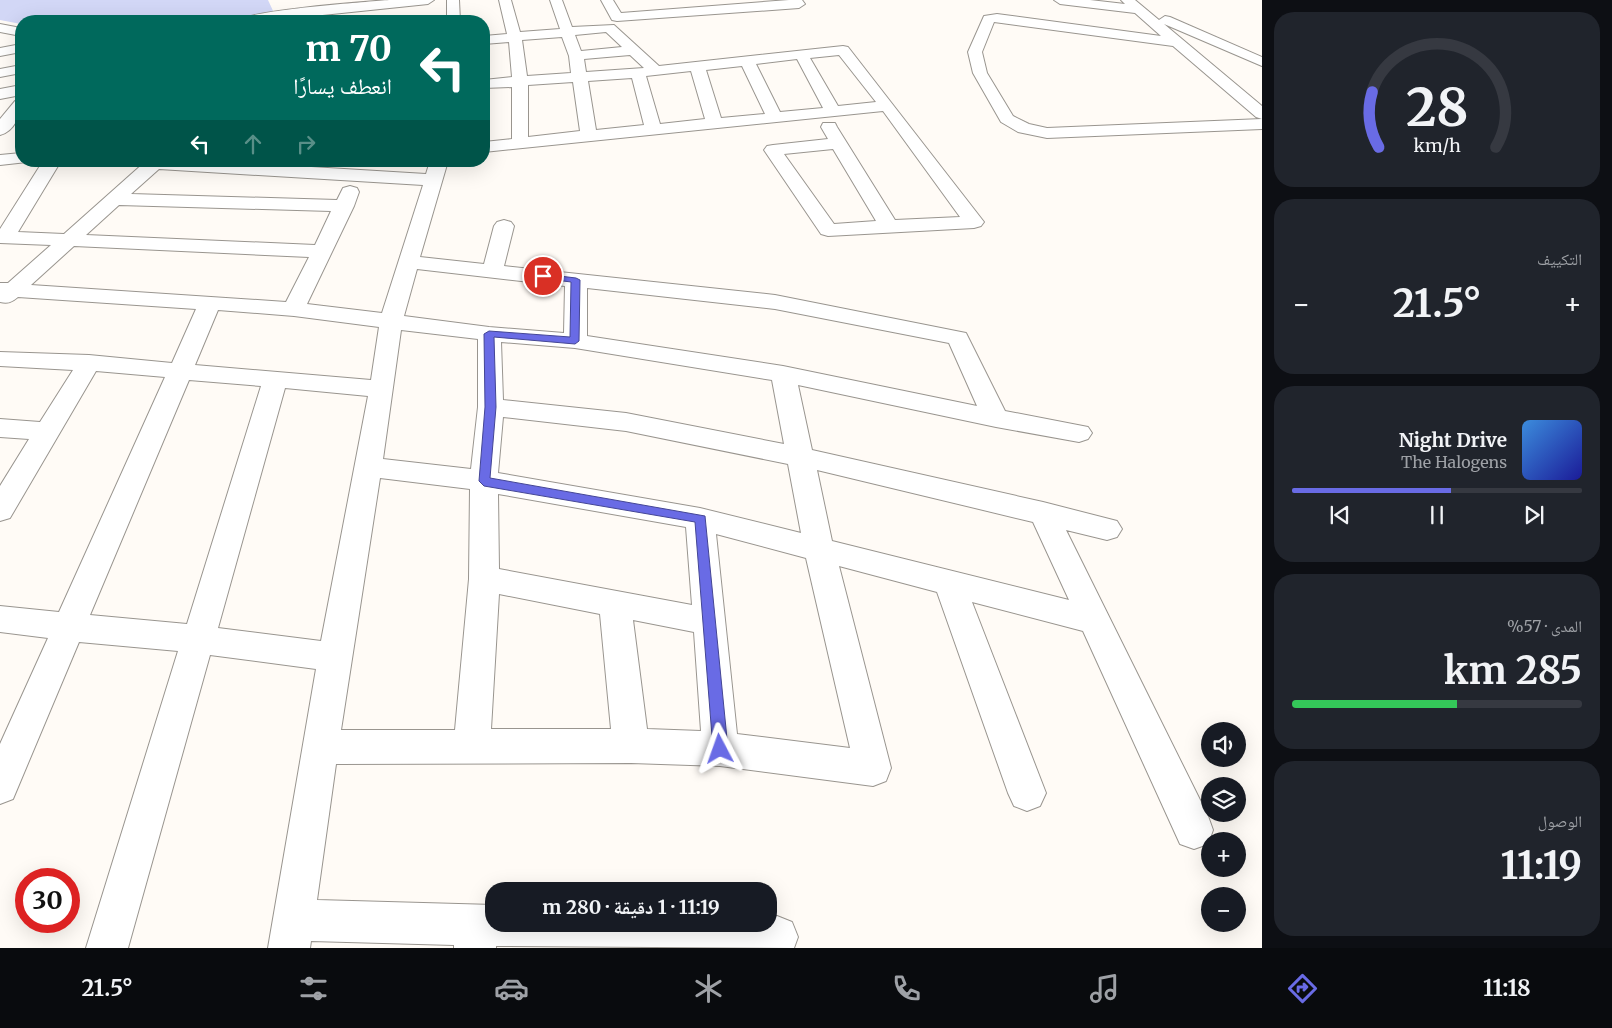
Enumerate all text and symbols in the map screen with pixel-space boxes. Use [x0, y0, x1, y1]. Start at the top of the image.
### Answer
text: 70 m [305, 27, 392, 71]
icon: left [410, 35, 475, 100]
text: انعطف يسارًا [293, 72, 392, 100]
text: 28 [1406, 75, 1468, 140]
icon: left [186, 130, 214, 158]
icon: ahead [239, 130, 267, 158]
icon: right [292, 130, 320, 158]
text: km/h [1413, 134, 1461, 157]
text: التكييف [1537, 249, 1582, 269]
pin [522, 255, 564, 297]
icon: arrive [529, 262, 557, 290]
text: 21.5° [1393, 280, 1481, 327]
text: − [1292, 286, 1311, 322]
text: + [1563, 286, 1582, 322]
text: Night Drive [1399, 428, 1507, 452]
text: The Halogens [1401, 452, 1507, 472]
icon: previous [1326, 501, 1354, 529]
icon: pause [1423, 501, 1451, 529]
icon: next [1520, 501, 1548, 529]
text: المدى · 57% [1507, 616, 1582, 636]
text: 285 km [1444, 647, 1582, 694]
position arrow [693, 722, 745, 774]
map controls [1201, 722, 1246, 932]
button: sound [1201, 722, 1246, 767]
button: layers [1201, 777, 1246, 822]
text: الوصول [1538, 811, 1582, 831]
button: + [1201, 832, 1246, 877]
text: 11:19 [1500, 842, 1582, 889]
speed limit sign: 30 [15, 868, 80, 933]
button: − [1201, 887, 1246, 932]
text: 11:19 · 1 دقيقة · 280 m [542, 895, 720, 919]
icon: filters [296, 971, 331, 1006]
icon: car [494, 971, 529, 1006]
icon: climate [691, 971, 726, 1006]
icon: phone [889, 971, 924, 1006]
icon: music [1087, 971, 1122, 1006]
icon: directions [1285, 971, 1320, 1006]
text: 21.5° [81, 974, 133, 1002]
text: 11:18 [1483, 974, 1531, 1002]

